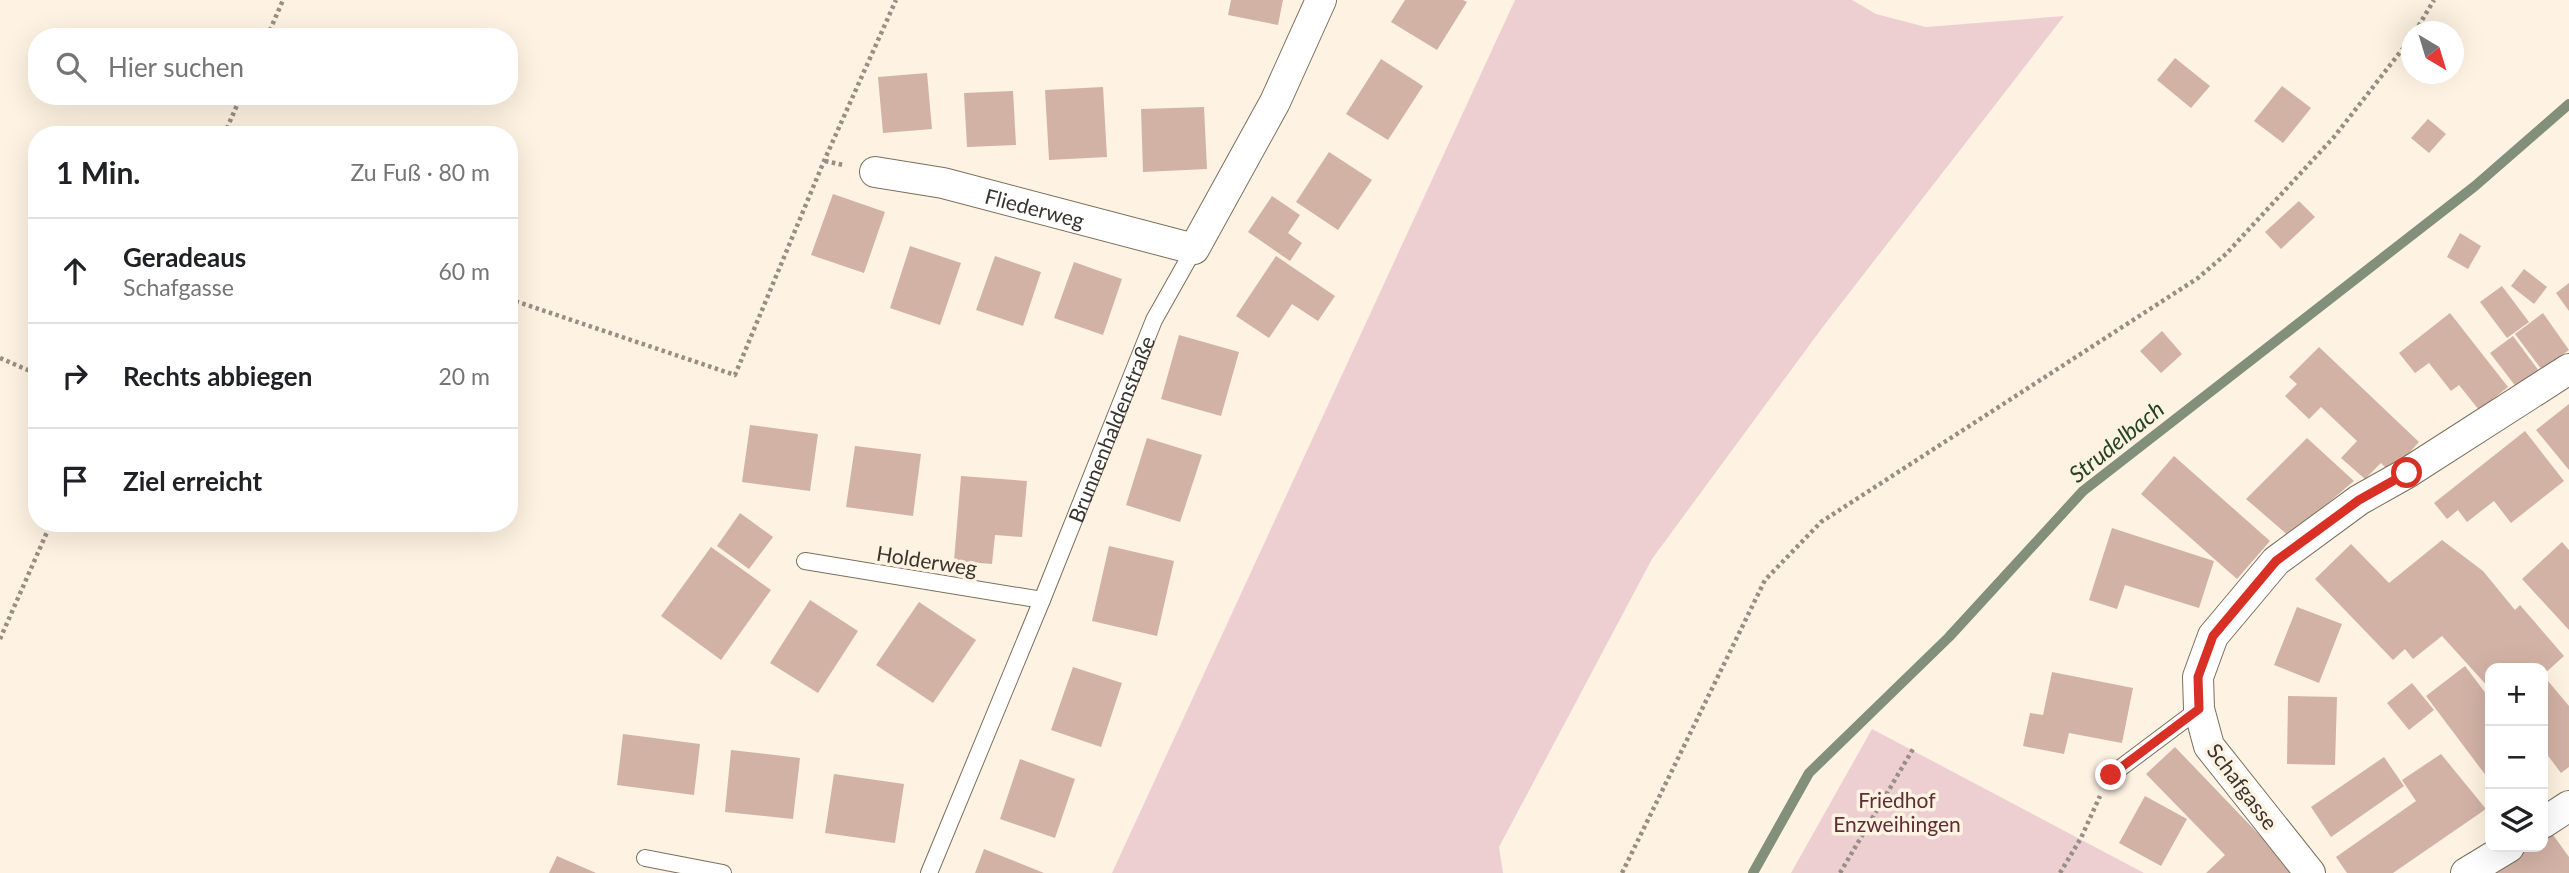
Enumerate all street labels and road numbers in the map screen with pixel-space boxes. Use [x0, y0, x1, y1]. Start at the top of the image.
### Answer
street label: Fliederweg [983, 182, 1087, 232]
street label: Brunnenhaldenstraße [1062, 332, 1159, 525]
street label: Holderweg [875, 540, 979, 580]
street label: Schafgasse [2203, 738, 2283, 834]

